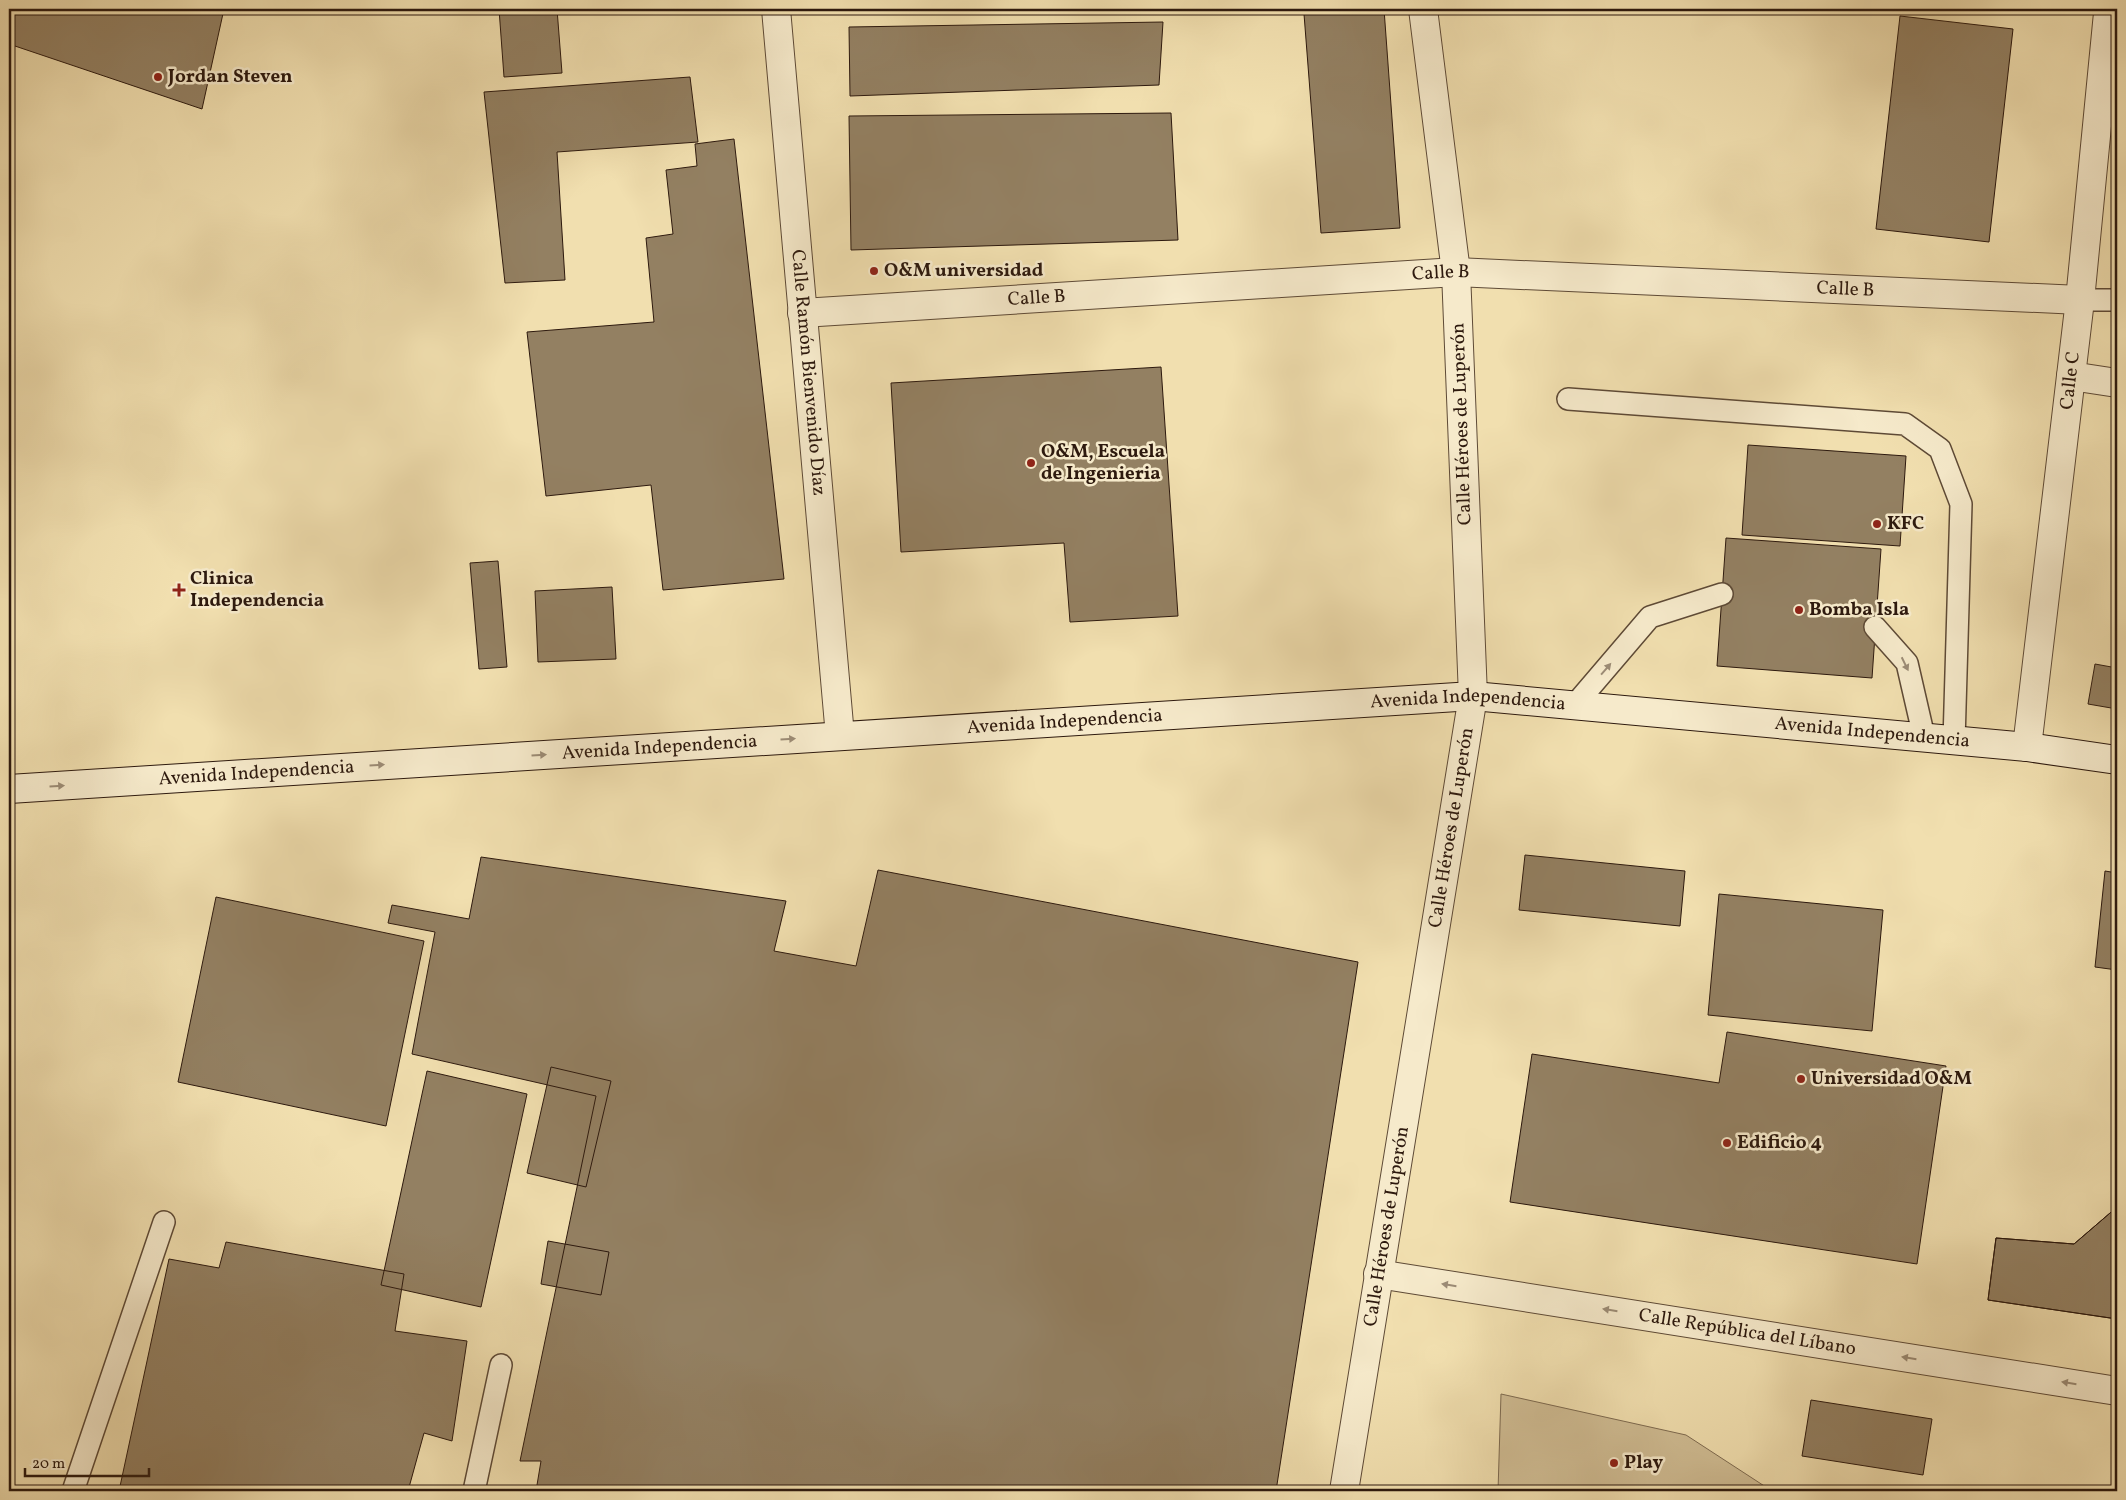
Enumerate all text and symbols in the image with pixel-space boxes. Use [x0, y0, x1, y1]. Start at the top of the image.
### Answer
place label: Jordan Steven [167, 64, 293, 90]
marker: Jordan Steven [152, 71, 164, 83]
street label: Calle Ramón Bienvenido Díaz [784, 248, 832, 497]
place label: O&M universidad [884, 258, 1044, 284]
street label: Calle B [1411, 259, 1470, 288]
marker: O&M universidad [868, 265, 880, 277]
street label: Calle B [1816, 275, 1875, 304]
street label: Calle B [1007, 284, 1066, 313]
street label: Calle Héroes de Luperón [1445, 322, 1479, 526]
street label: Calle C [2054, 350, 2087, 411]
place label: O&M, Escuela de Ingenieria [1041, 439, 1165, 487]
marker: O&M, Escuela de Ingenieria [1025, 457, 1037, 469]
place label: KFC [1887, 511, 1924, 537]
marker: KFC [1871, 518, 1883, 530]
place label: Clinica Independencia [190, 566, 324, 614]
marker: Clinica Independencia [172, 583, 186, 597]
place label: Bomba Isla [1809, 597, 1909, 623]
marker: Bomba Isla [1793, 604, 1805, 616]
one-way arrow [1901, 657, 1910, 672]
one-way arrow [1600, 662, 1611, 675]
street label: Avenida Independencia [1369, 683, 1567, 717]
street label: Avenida Independencia [966, 703, 1164, 741]
street label: Avenida Independencia [1774, 711, 1971, 755]
street label: Calle Héroes de Luperón [1423, 726, 1481, 930]
street label: Avenida Independencia [561, 728, 758, 767]
one-way arrow [781, 735, 797, 743]
one-way arrow [531, 751, 547, 759]
street label: Avenida Independencia [158, 754, 355, 792]
one-way arrow [369, 761, 385, 769]
one-way arrow [50, 781, 66, 789]
place label: Universidad O&M [1811, 1066, 1972, 1092]
marker: Universidad O&M [1795, 1073, 1807, 1085]
street label: Calle Héroes de Luperón [1358, 1124, 1416, 1329]
place label: Edificio 4 [1737, 1130, 1822, 1156]
marker: Edificio 4 [1721, 1137, 1733, 1149]
one-way arrow [1441, 1281, 1457, 1289]
street label: Calle República del Líbano [1637, 1302, 1858, 1363]
one-way arrow [1601, 1306, 1617, 1314]
one-way arrow [1900, 1353, 1916, 1361]
one-way arrow [2061, 1379, 2077, 1387]
scale bar [25, 1445, 149, 1477]
place label: Play [1624, 1450, 1663, 1476]
text: 20 m [32, 1454, 65, 1475]
marker: Play [1608, 1457, 1620, 1469]

